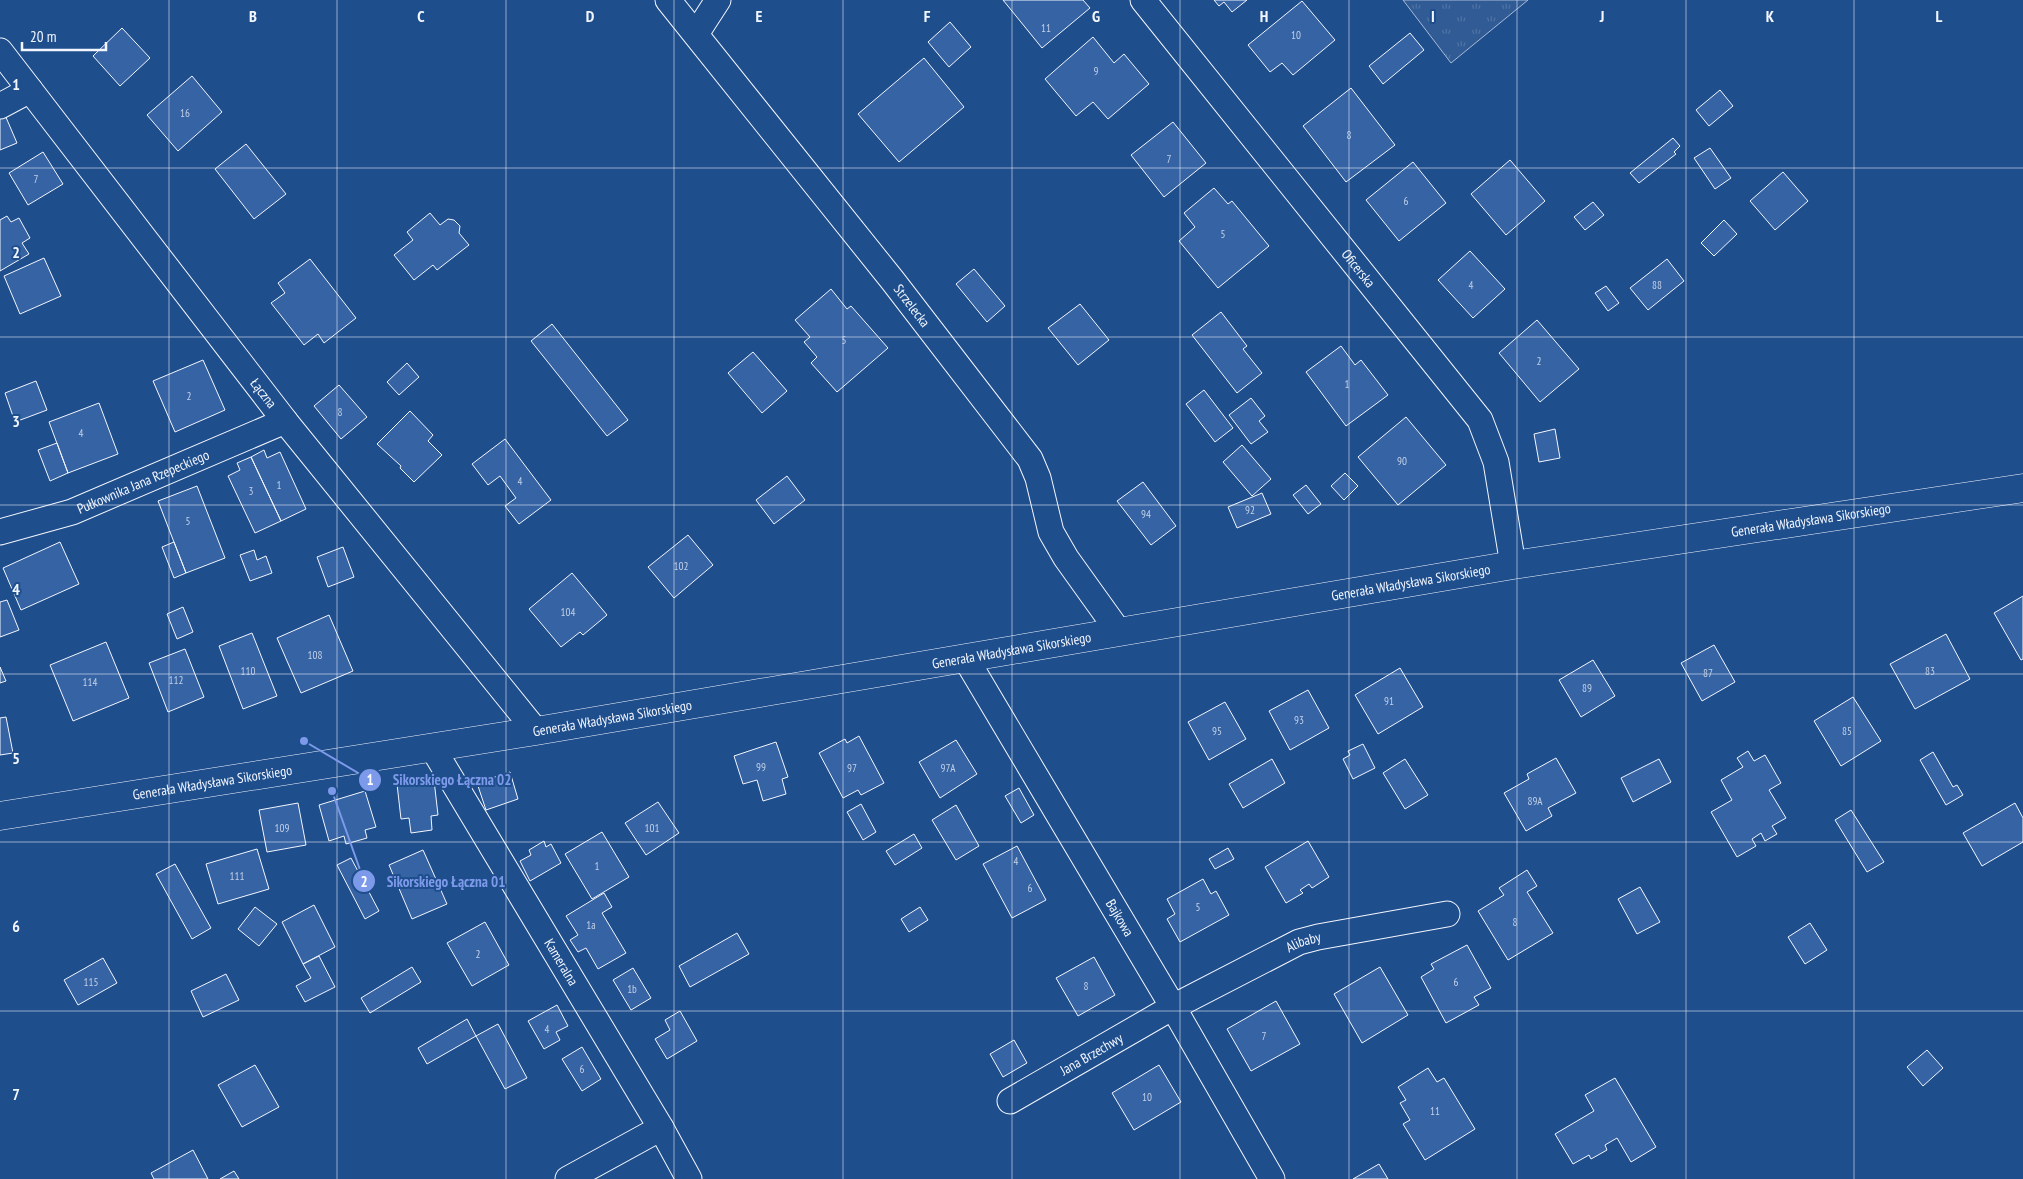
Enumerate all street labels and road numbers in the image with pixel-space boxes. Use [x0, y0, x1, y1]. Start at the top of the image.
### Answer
street label: Oficerska [1338, 246, 1379, 291]
street label: Strzelecka [890, 281, 934, 331]
street label: Łączna [246, 375, 281, 412]
street label: Pułkownika Jana Rzepeckiego [74, 445, 212, 518]
street label: Generała Władysława Sikorskiego [1730, 499, 1892, 541]
street label: Generała Władysława Sikorskiego [1330, 560, 1492, 605]
street label: Generała Władysława Sikorskiego [931, 628, 1092, 673]
street label: Generała Władysława Sikorskiego [531, 696, 693, 740]
street label: Generała Władysława Sikorskiego [131, 761, 293, 804]
street label: Bajkowa [1102, 896, 1138, 940]
street label: Alibaby [1283, 928, 1323, 956]
street label: Kameralna [540, 935, 582, 989]
street label: Jana Brzechwy [1056, 1029, 1127, 1080]

